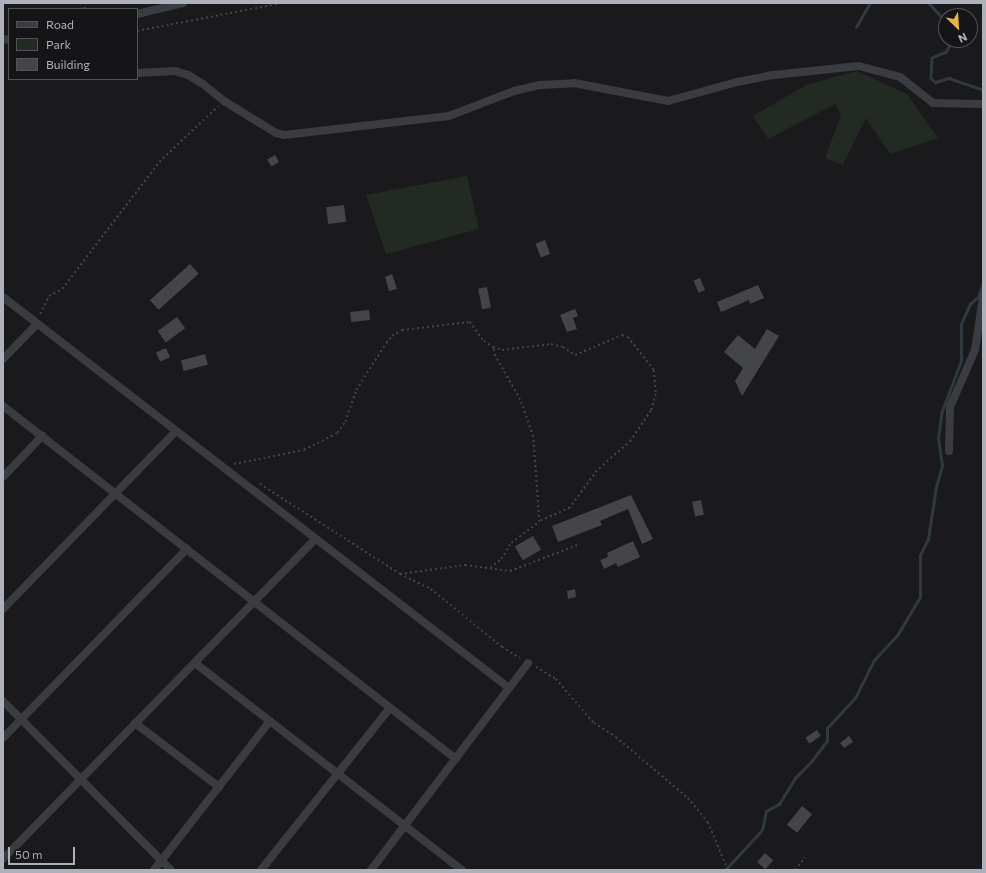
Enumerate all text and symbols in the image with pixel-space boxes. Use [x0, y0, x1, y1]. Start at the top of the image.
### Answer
legend [8, 8, 138, 80]
north arrow [938, 8, 978, 48]
text: Road [46, 17, 74, 31]
text: N [956, 31, 969, 46]
text: Park [46, 37, 71, 51]
text: Building [46, 57, 90, 71]
scale bar [10, 839, 77, 865]
text: 50 m [15, 847, 43, 861]

